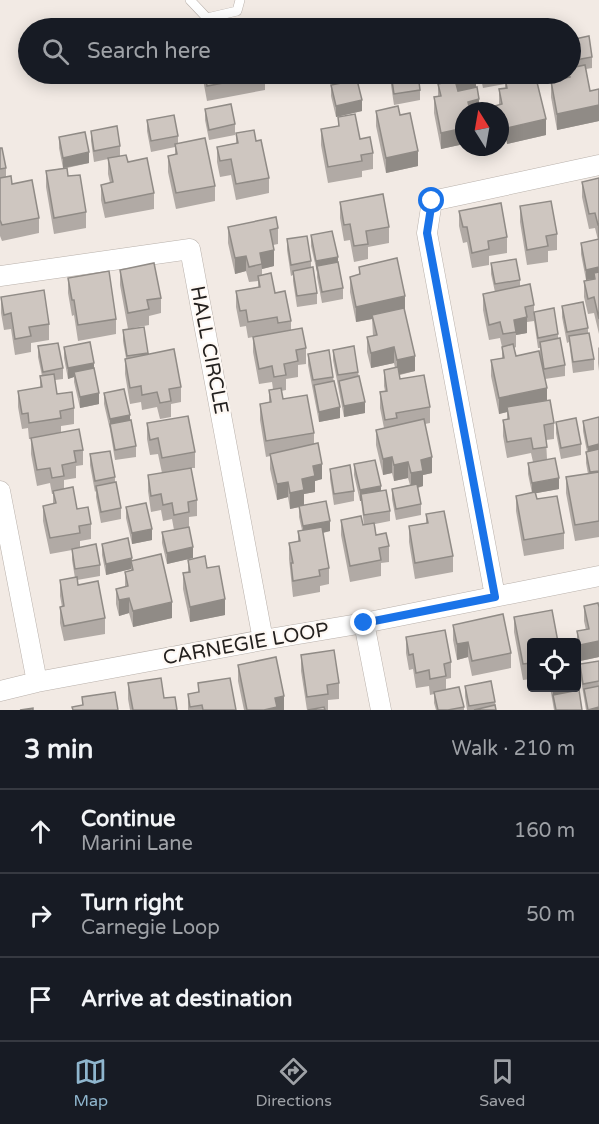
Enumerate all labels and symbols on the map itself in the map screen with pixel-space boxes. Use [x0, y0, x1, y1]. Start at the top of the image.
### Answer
north arrow [455, 102, 509, 156]
route start [418, 187, 444, 213]
street label: HALL CIRCLE [185, 284, 233, 416]
route end [350, 609, 376, 635]
street label: CARNEGIE LOOP [161, 618, 331, 670]

